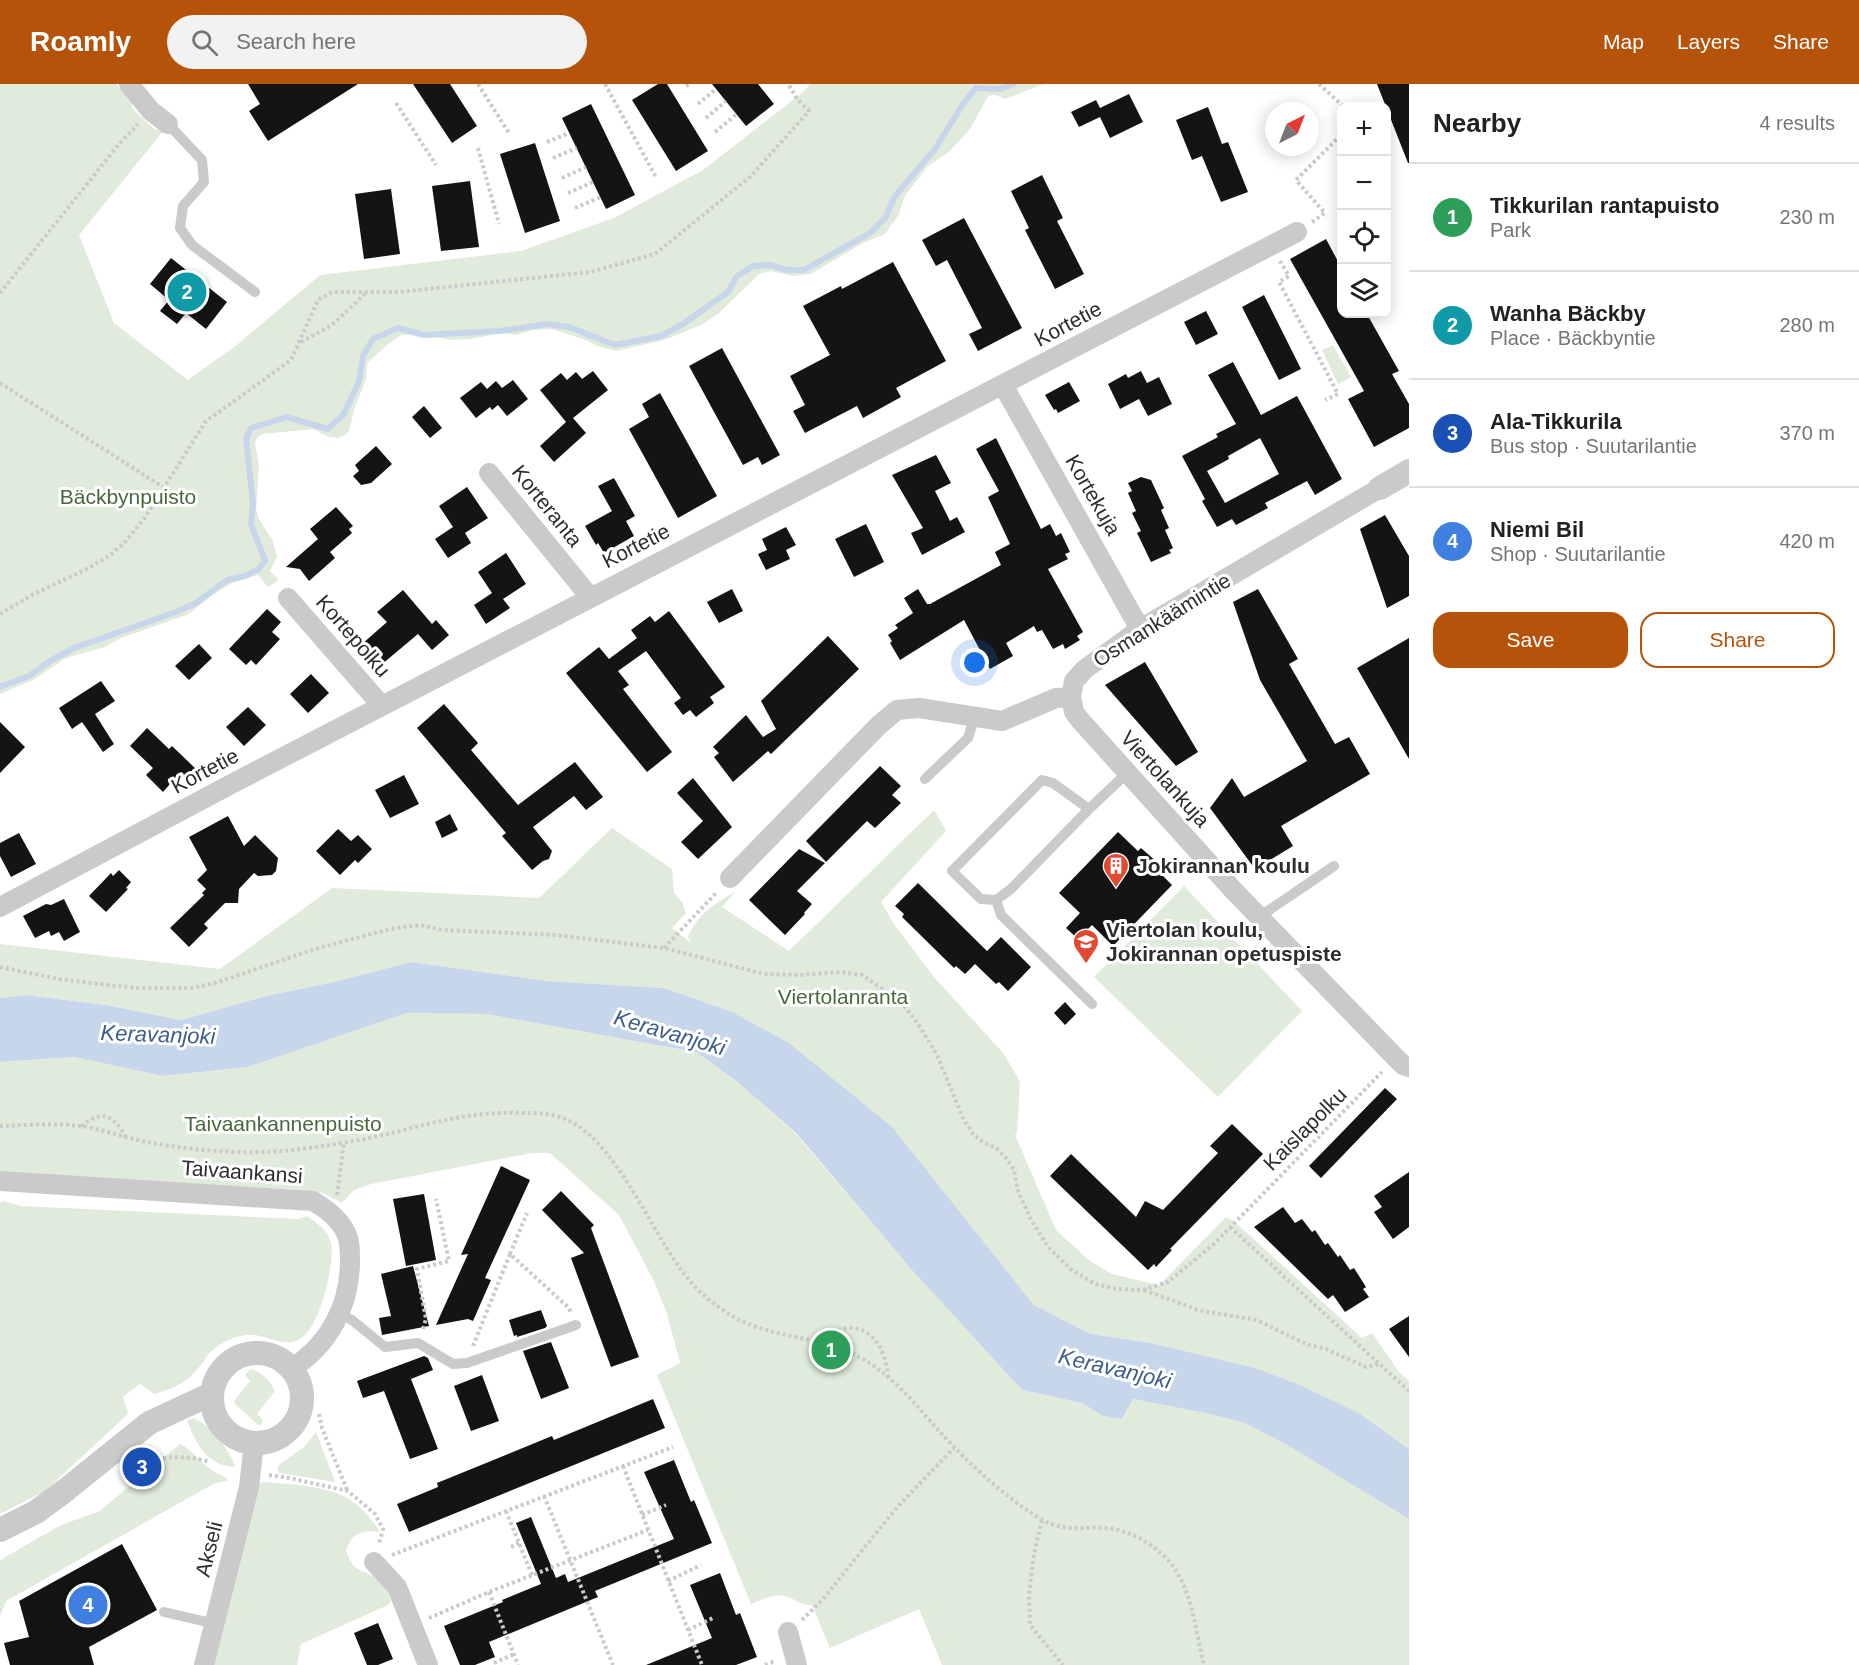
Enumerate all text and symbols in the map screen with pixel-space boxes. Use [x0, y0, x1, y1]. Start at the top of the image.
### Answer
search box [167, 15, 587, 69]
text: Roamly [30, 26, 131, 57]
icon: search [188, 26, 221, 59]
text: Search here [236, 29, 356, 54]
text: Map [1603, 30, 1644, 53]
text: Layers [1677, 30, 1740, 53]
text: Share [1773, 30, 1829, 53]
north arrow [1265, 102, 1319, 156]
map controls [1337, 102, 1391, 318]
button: + [1337, 102, 1391, 156]
text: Nearby [1433, 108, 1521, 138]
text: 4 results [1759, 112, 1835, 134]
button: − [1337, 156, 1391, 210]
text: Tikkurilan rantapuisto [1490, 193, 1719, 218]
text: 1 [1447, 206, 1458, 228]
text: 230 m [1779, 206, 1835, 228]
button: locate [1337, 210, 1391, 264]
text: Park [1490, 219, 1531, 241]
button: layers [1337, 264, 1391, 318]
pin: 2 [168, 270, 207, 314]
street label: Kortetie [1030, 296, 1105, 351]
text: Wanha Bäckby [1490, 301, 1646, 326]
text: 2 [1447, 314, 1458, 336]
text: 280 m [1779, 314, 1835, 336]
text: Place · Bäckbyntie [1490, 327, 1656, 349]
text: Ala-Tikkurila [1490, 409, 1622, 434]
text: 3 [1447, 422, 1458, 444]
text: 370 m [1779, 422, 1835, 444]
text: Bus stop · Suutarilantie [1490, 435, 1697, 457]
street label: Kortekuja [1061, 451, 1126, 539]
street label: Korteranta [508, 460, 587, 551]
park label: Bäckbynpuisto [60, 485, 196, 508]
text: Niemi Bil [1490, 517, 1584, 542]
street label: Kortetie [598, 519, 673, 572]
text: 4 [1447, 530, 1458, 552]
text: 420 m [1779, 530, 1835, 552]
text: Shop · Suutarilantie [1490, 543, 1666, 565]
street label: Osmankäämintie [1089, 568, 1235, 671]
street label: Kortepolku [312, 590, 395, 681]
button: Save [1433, 612, 1628, 668]
button: Share [1640, 612, 1835, 668]
your location [960, 648, 989, 677]
street label: Viertolankuja [1116, 726, 1215, 832]
street label: Kortetie [167, 743, 242, 798]
building icon: Jokirannan koulu [1101, 851, 1131, 889]
place label: Jokirannan koulu [1136, 854, 1310, 877]
place label: Viertolan koulu, Jokirannan opetuspiste [1106, 918, 1342, 965]
school or university icon: Viertolan koulu, Jokirannan opetuspiste [1071, 927, 1101, 965]
park label: Viertolanranta [778, 985, 909, 1008]
water label: Keravanjoki [611, 1005, 730, 1061]
water label: Keravanjoki [100, 1020, 217, 1049]
street label: Kaislapolku [1259, 1083, 1351, 1175]
park label: Taivaankannenpuisto [184, 1112, 382, 1135]
street label: Taivaankansi [181, 1156, 303, 1187]
pin: 1 [812, 1328, 850, 1372]
water label: Keravanjoki [1056, 1343, 1175, 1394]
pin: 3 [122, 1444, 162, 1490]
street label: Akseli [191, 1519, 226, 1579]
pin: 4 [68, 1582, 107, 1628]

